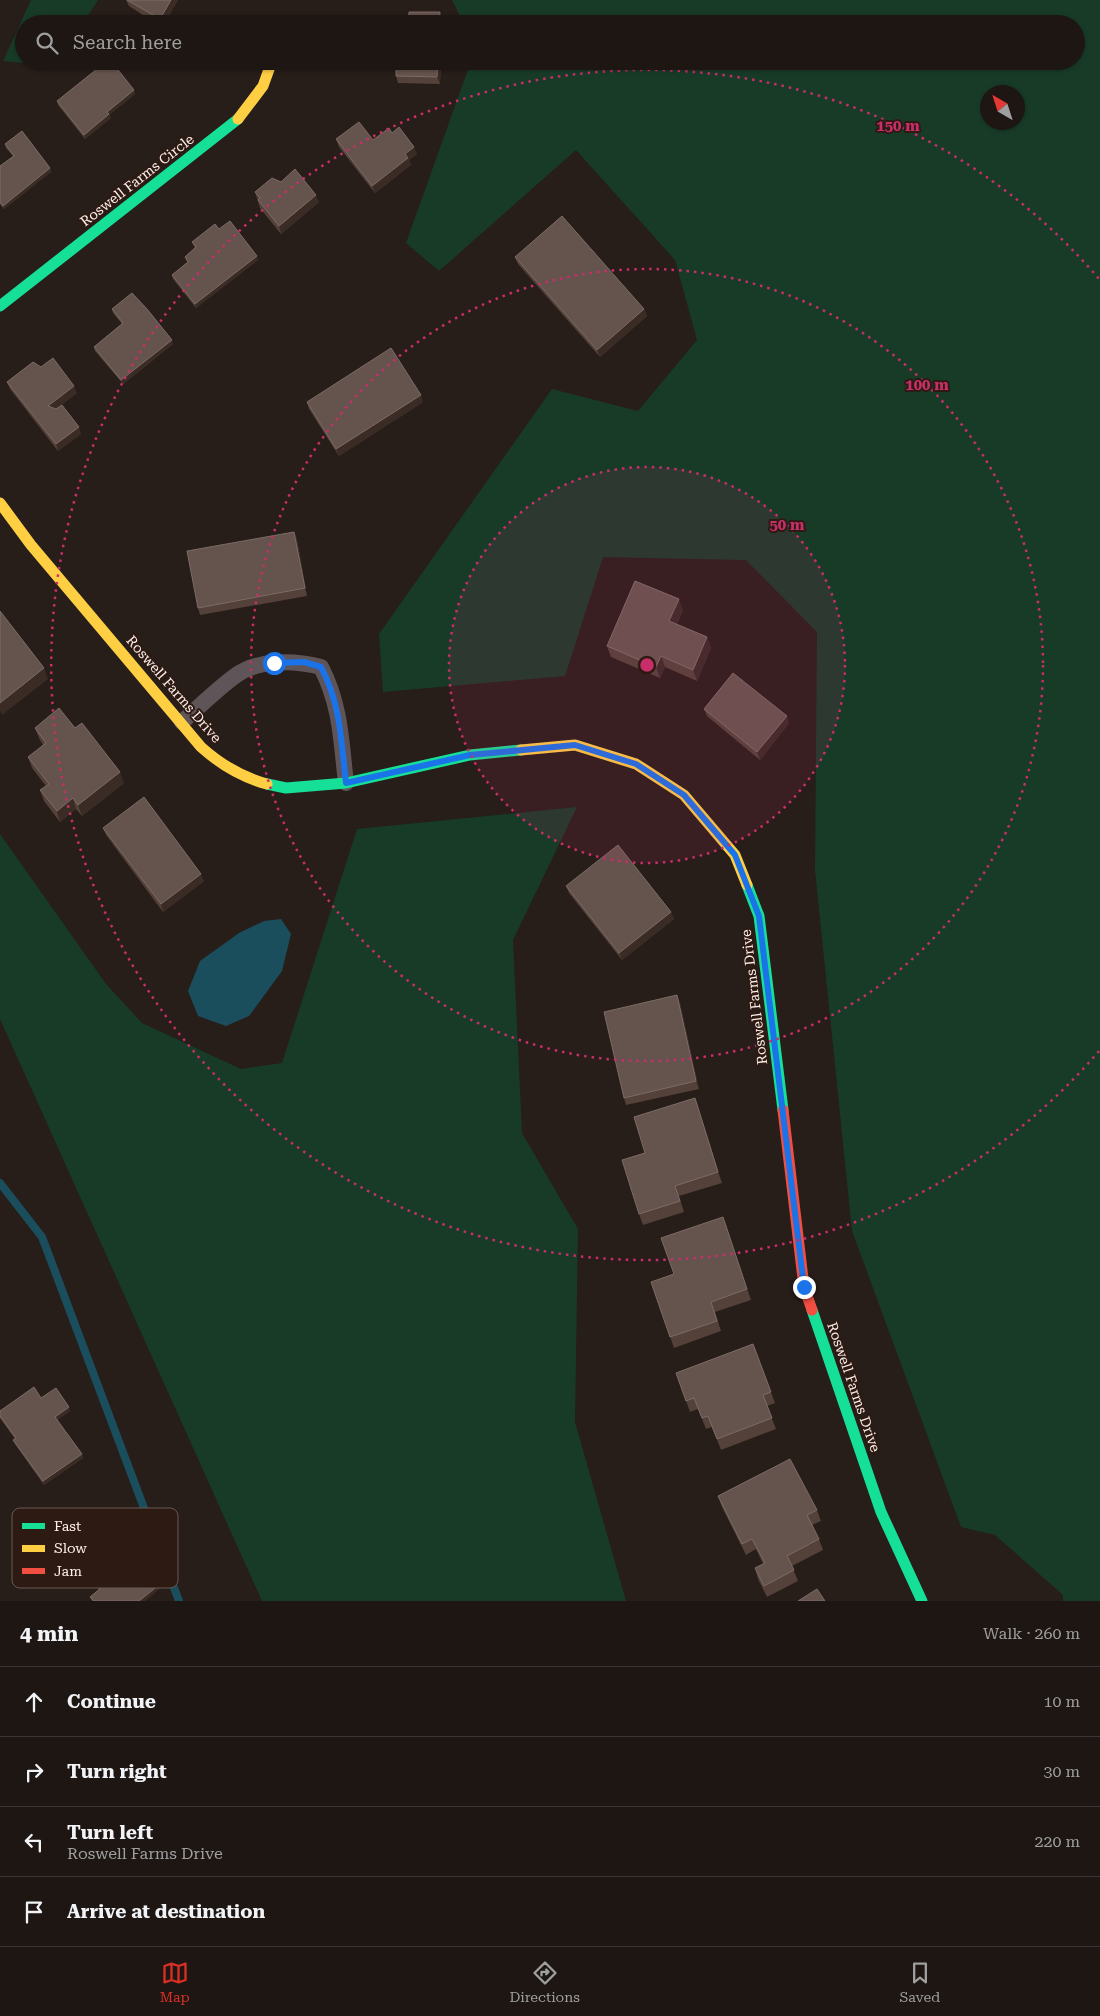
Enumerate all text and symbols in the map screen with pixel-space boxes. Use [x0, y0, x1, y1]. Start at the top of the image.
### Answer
search box [15, 15, 1085, 70]
icon: search [33, 29, 61, 57]
text: Search here [73, 31, 182, 54]
north arrow [980, 85, 1025, 130]
text: 150 m [876, 117, 920, 135]
street label: Roswell Farms Circle [77, 130, 197, 229]
text: 100 m [905, 376, 949, 394]
text: 50 m [769, 516, 805, 534]
street label: Roswell Farms Drive [123, 632, 225, 746]
route start [263, 652, 286, 675]
centre of rings [638, 656, 656, 674]
street label: Roswell Farms Drive [738, 928, 770, 1066]
route end [793, 1276, 816, 1299]
street label: Roswell Farms Drive [824, 1320, 884, 1454]
legend [12, 1508, 178, 1588]
text: Fast [54, 1518, 81, 1534]
text: Slow [54, 1540, 87, 1556]
text: Jam [54, 1563, 82, 1579]
text: 4 min [20, 1622, 78, 1646]
text: Walk · 260 m [983, 1624, 1080, 1643]
icon: ahead [20, 1688, 48, 1716]
text: Continue [67, 1690, 156, 1713]
text: 10 m [1043, 1692, 1080, 1711]
icon: right [20, 1758, 48, 1786]
text: Turn right [67, 1760, 167, 1783]
text: 30 m [1043, 1762, 1080, 1781]
text: Turn left [67, 1821, 153, 1844]
icon: left [20, 1828, 48, 1856]
text: 220 m [1034, 1832, 1080, 1851]
text: Roswell Farms Drive [67, 1844, 223, 1863]
icon: arrive [20, 1898, 48, 1926]
text: Arrive at destination [67, 1900, 265, 1923]
tab: Map [160, 1959, 190, 2005]
tab: Directions [509, 1959, 580, 2005]
tab: Saved [900, 1959, 940, 2005]

